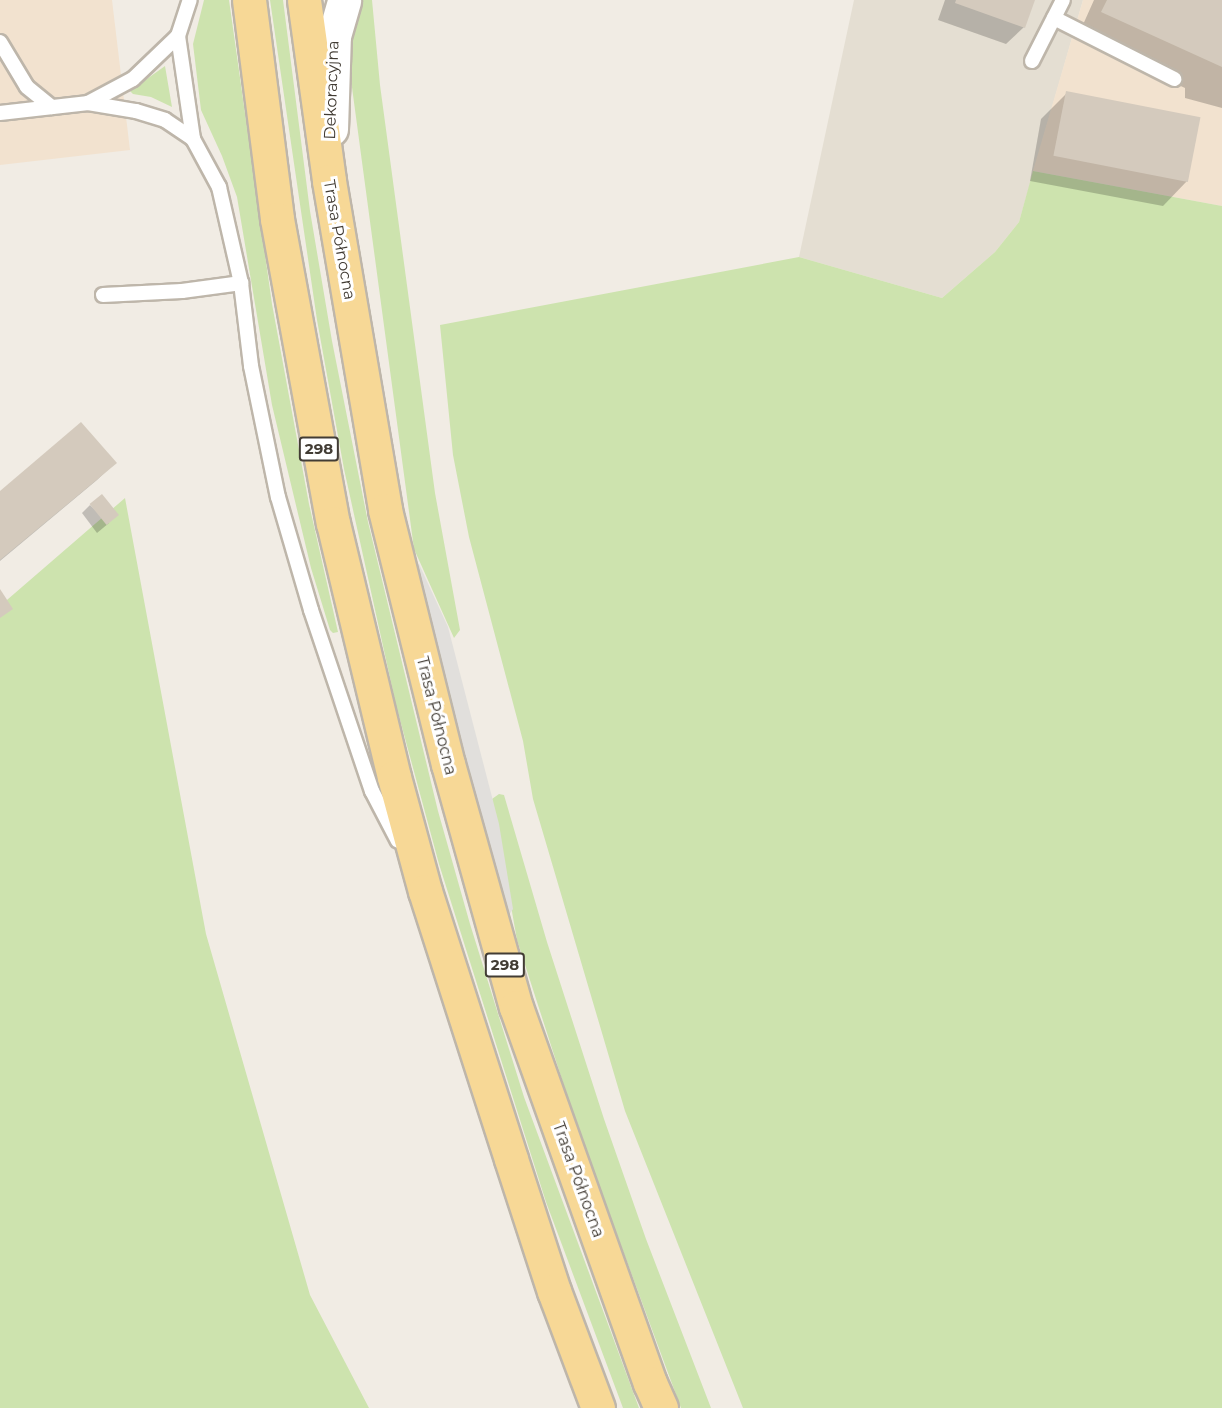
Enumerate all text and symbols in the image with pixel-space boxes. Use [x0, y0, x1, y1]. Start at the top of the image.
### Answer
street label: Dekoracyjna [321, 40, 343, 140]
street label: Trasa Północna [319, 179, 359, 301]
road number: 298 [298, 437, 340, 461]
street label: Trasa Północna [412, 655, 460, 777]
road number: 298 [484, 953, 526, 977]
street label: Trasa Północna [548, 1120, 608, 1240]

